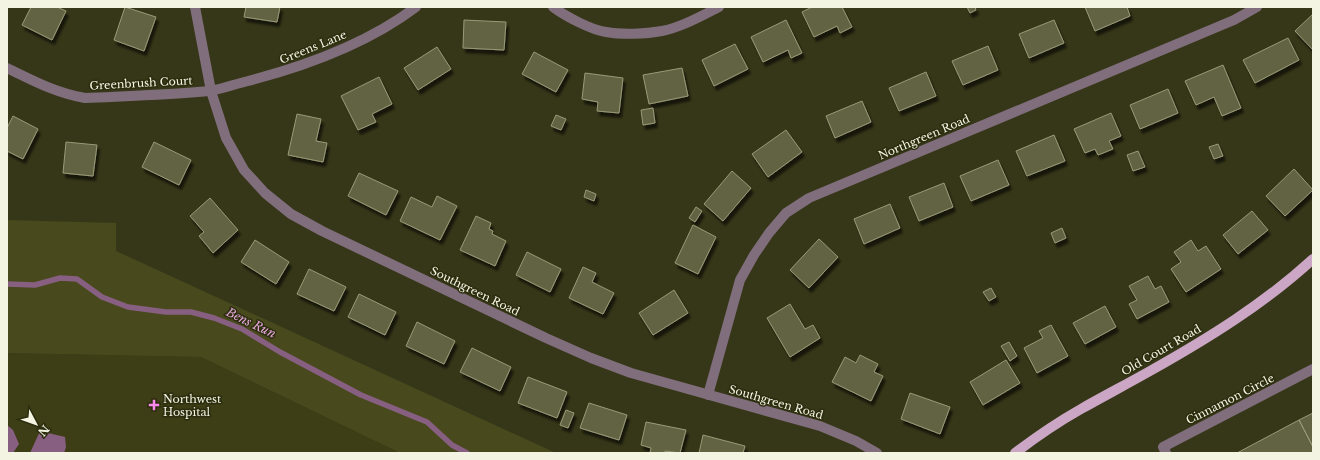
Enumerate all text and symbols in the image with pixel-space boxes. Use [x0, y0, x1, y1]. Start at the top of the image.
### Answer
street label: Greens Lane [277, 27, 349, 67]
street label: Greenbrush Court [89, 73, 194, 93]
street label: Northgreen Road [876, 111, 972, 163]
street label: Southgreen Road [428, 263, 522, 319]
water label: Bens Run [223, 304, 279, 341]
street label: Old Court Road [1119, 321, 1204, 378]
street label: Cinnamon Circle [1184, 371, 1276, 427]
street label: Southgreen Road [727, 382, 825, 422]
place label: Northwest Hospital [163, 392, 222, 419]
marker: Northwest Hospital [148, 399, 160, 411]
north arrow [16, 404, 56, 444]
text: N [34, 422, 52, 440]

